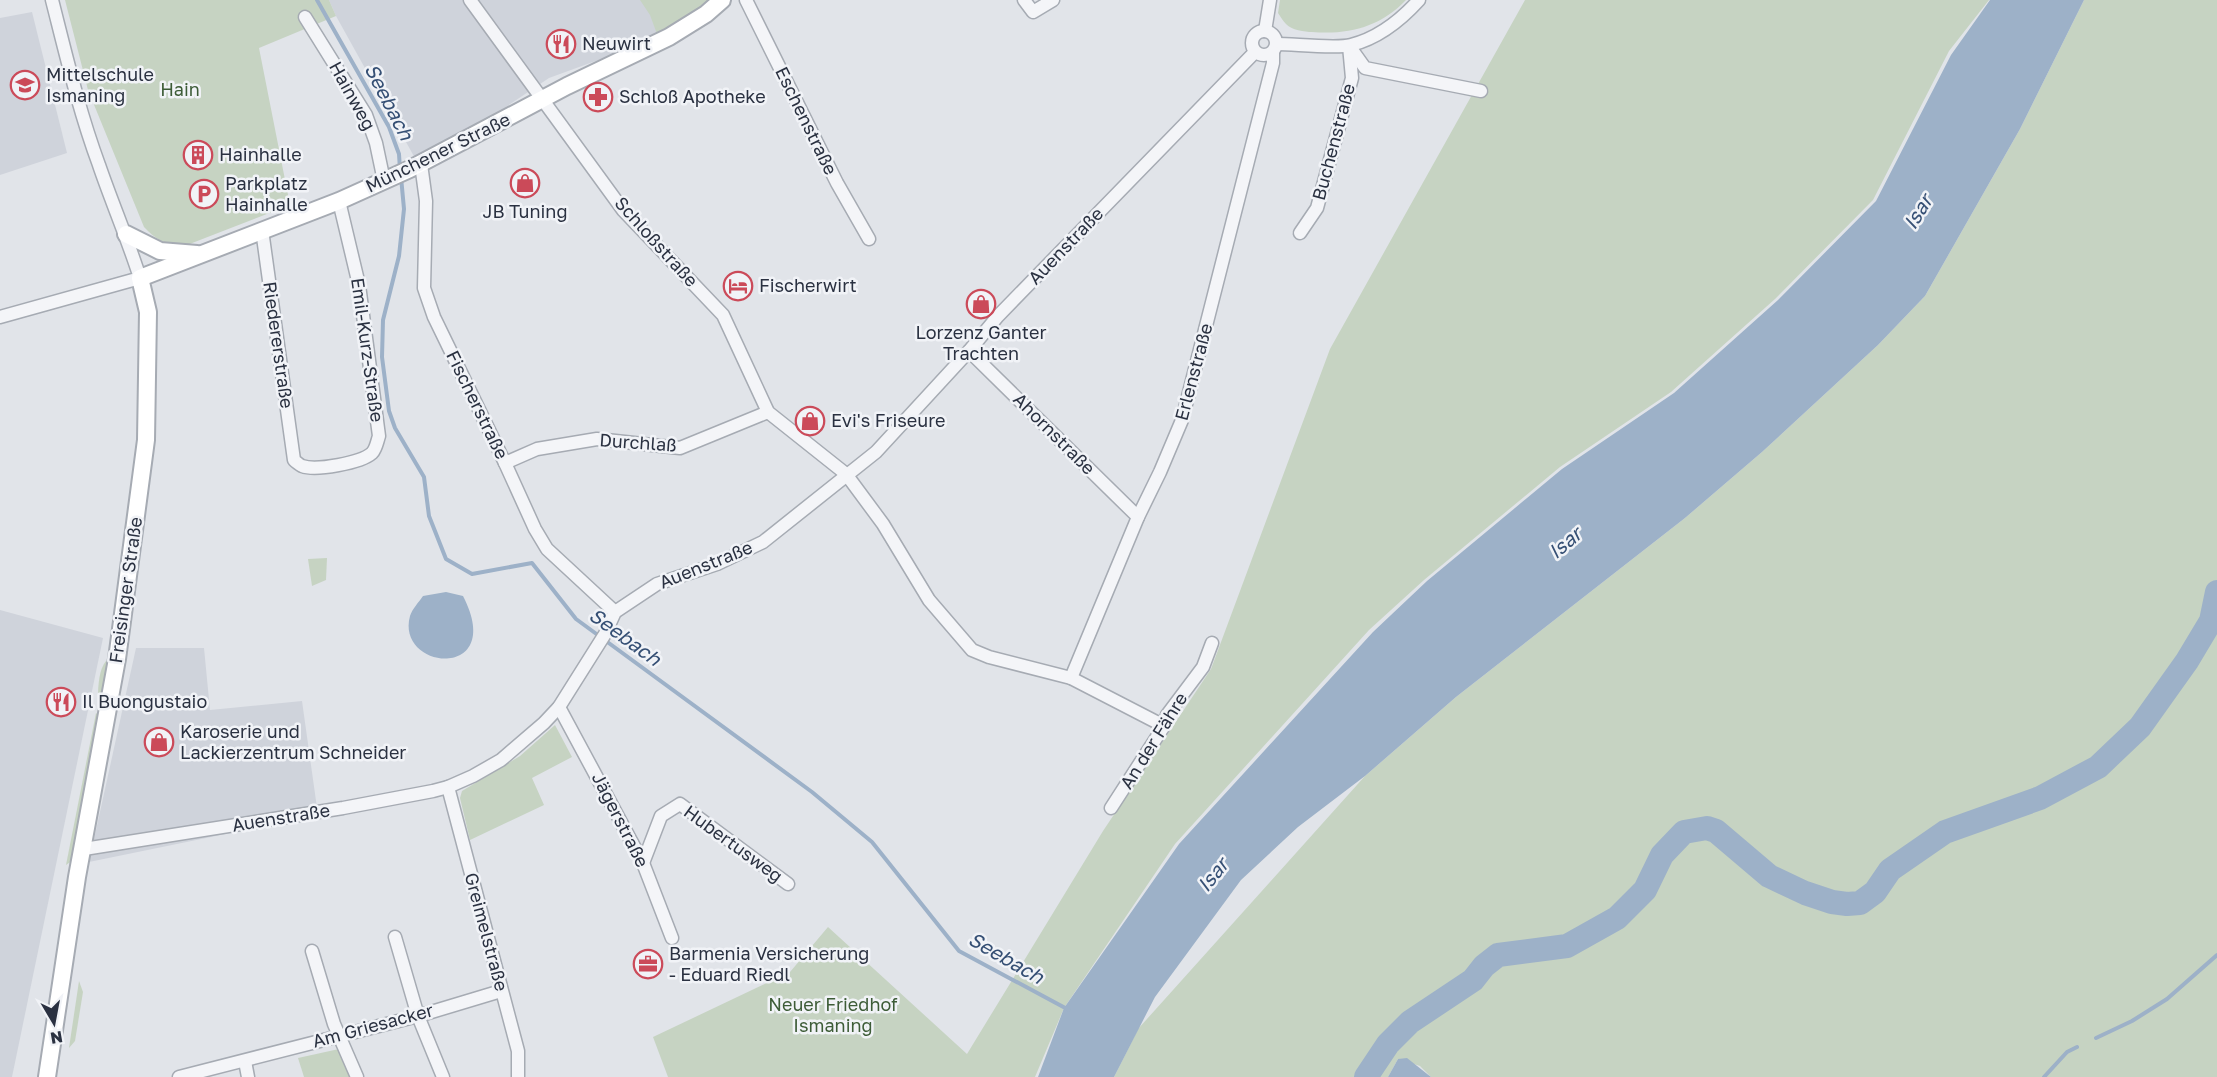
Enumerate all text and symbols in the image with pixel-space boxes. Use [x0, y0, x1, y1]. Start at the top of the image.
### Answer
restaurant icon: Neuwirt [545, 28, 577, 60]
place label: Neuwirt [582, 32, 651, 54]
street label: Hainweg [325, 57, 381, 134]
water label: Seebach [360, 59, 420, 144]
place label: Mittelschule Ismaning [46, 63, 154, 106]
street label: Eschenstraße [771, 63, 843, 178]
school or university icon: Mittelschule Ismaning [9, 69, 41, 101]
park label: Hain [160, 78, 200, 100]
pharmacy icon: Schloß Apotheke [582, 81, 614, 113]
street label: Buchenstraße [1307, 81, 1359, 203]
place label: Schloß Apotheke [619, 85, 766, 107]
street label: Münchener Straße [362, 108, 513, 197]
building icon: Hainhalle [182, 139, 214, 171]
place label: Hainhalle [219, 143, 302, 165]
shop icon: JB Tuning [509, 167, 541, 199]
place label: Parkplatz Hainhalle [225, 172, 308, 215]
parking icon: Parkplatz Hainhalle [188, 178, 220, 210]
water label: Isar [1897, 187, 1939, 233]
street label: Schloßstraße [610, 192, 703, 291]
place label: JB Tuning [482, 200, 568, 222]
street label: Auenstraße [1023, 202, 1107, 288]
hotel icon: Fischerwirt [722, 270, 754, 302]
place label: Fischerwirt [759, 274, 857, 296]
street label: Emil-Kurz-Straße [347, 276, 389, 424]
street label: Riedererstraße [259, 280, 299, 410]
shop icon: Lorzenz Ganter Trachten [965, 288, 997, 320]
place label: Lorzenz Ganter Trachten [916, 321, 1046, 364]
street label: Erlenstraße [1170, 321, 1217, 423]
street label: Fischerstraße [442, 347, 514, 462]
street label: Ahornstraße [1009, 388, 1100, 479]
shop icon: Evi's Friseure [794, 405, 826, 437]
place label: Evi's Friseure [831, 409, 945, 431]
street label: Durchlaß [599, 428, 678, 456]
street label: Freisinger Straße [104, 515, 146, 664]
water label: Isar [1543, 519, 1588, 563]
street label: Auenstraße [656, 535, 756, 593]
water label: Seebach [585, 602, 667, 671]
restaurant icon: Il Buongustaio [45, 686, 77, 718]
street label: An der Fähre [1115, 688, 1192, 793]
place label: Il Buongustaio [82, 690, 207, 712]
place label: Karoserie und Lackierzentrum Schneider [180, 720, 406, 763]
shop icon: Karoserie und Lackierzentrum Schneider [143, 726, 175, 758]
street label: Jägerstraße [588, 769, 654, 871]
street label: Auenstraße [230, 798, 331, 836]
street label: Hubertusweg [680, 800, 787, 886]
water label: Isar [1192, 850, 1235, 896]
street label: Greimelstraße [461, 870, 513, 993]
water label: Seebach [965, 926, 1049, 989]
place label: Barmenia Versicherung - Eduard Riedl [669, 942, 869, 985]
office icon: Barmenia Versicherung - Eduard Riedl [632, 948, 664, 980]
north arrow [24, 993, 84, 1053]
park label: Neuer Friedhof Ismaning [768, 993, 898, 1036]
street label: Am Griesacker [310, 998, 436, 1052]
text: N [49, 1027, 64, 1049]

